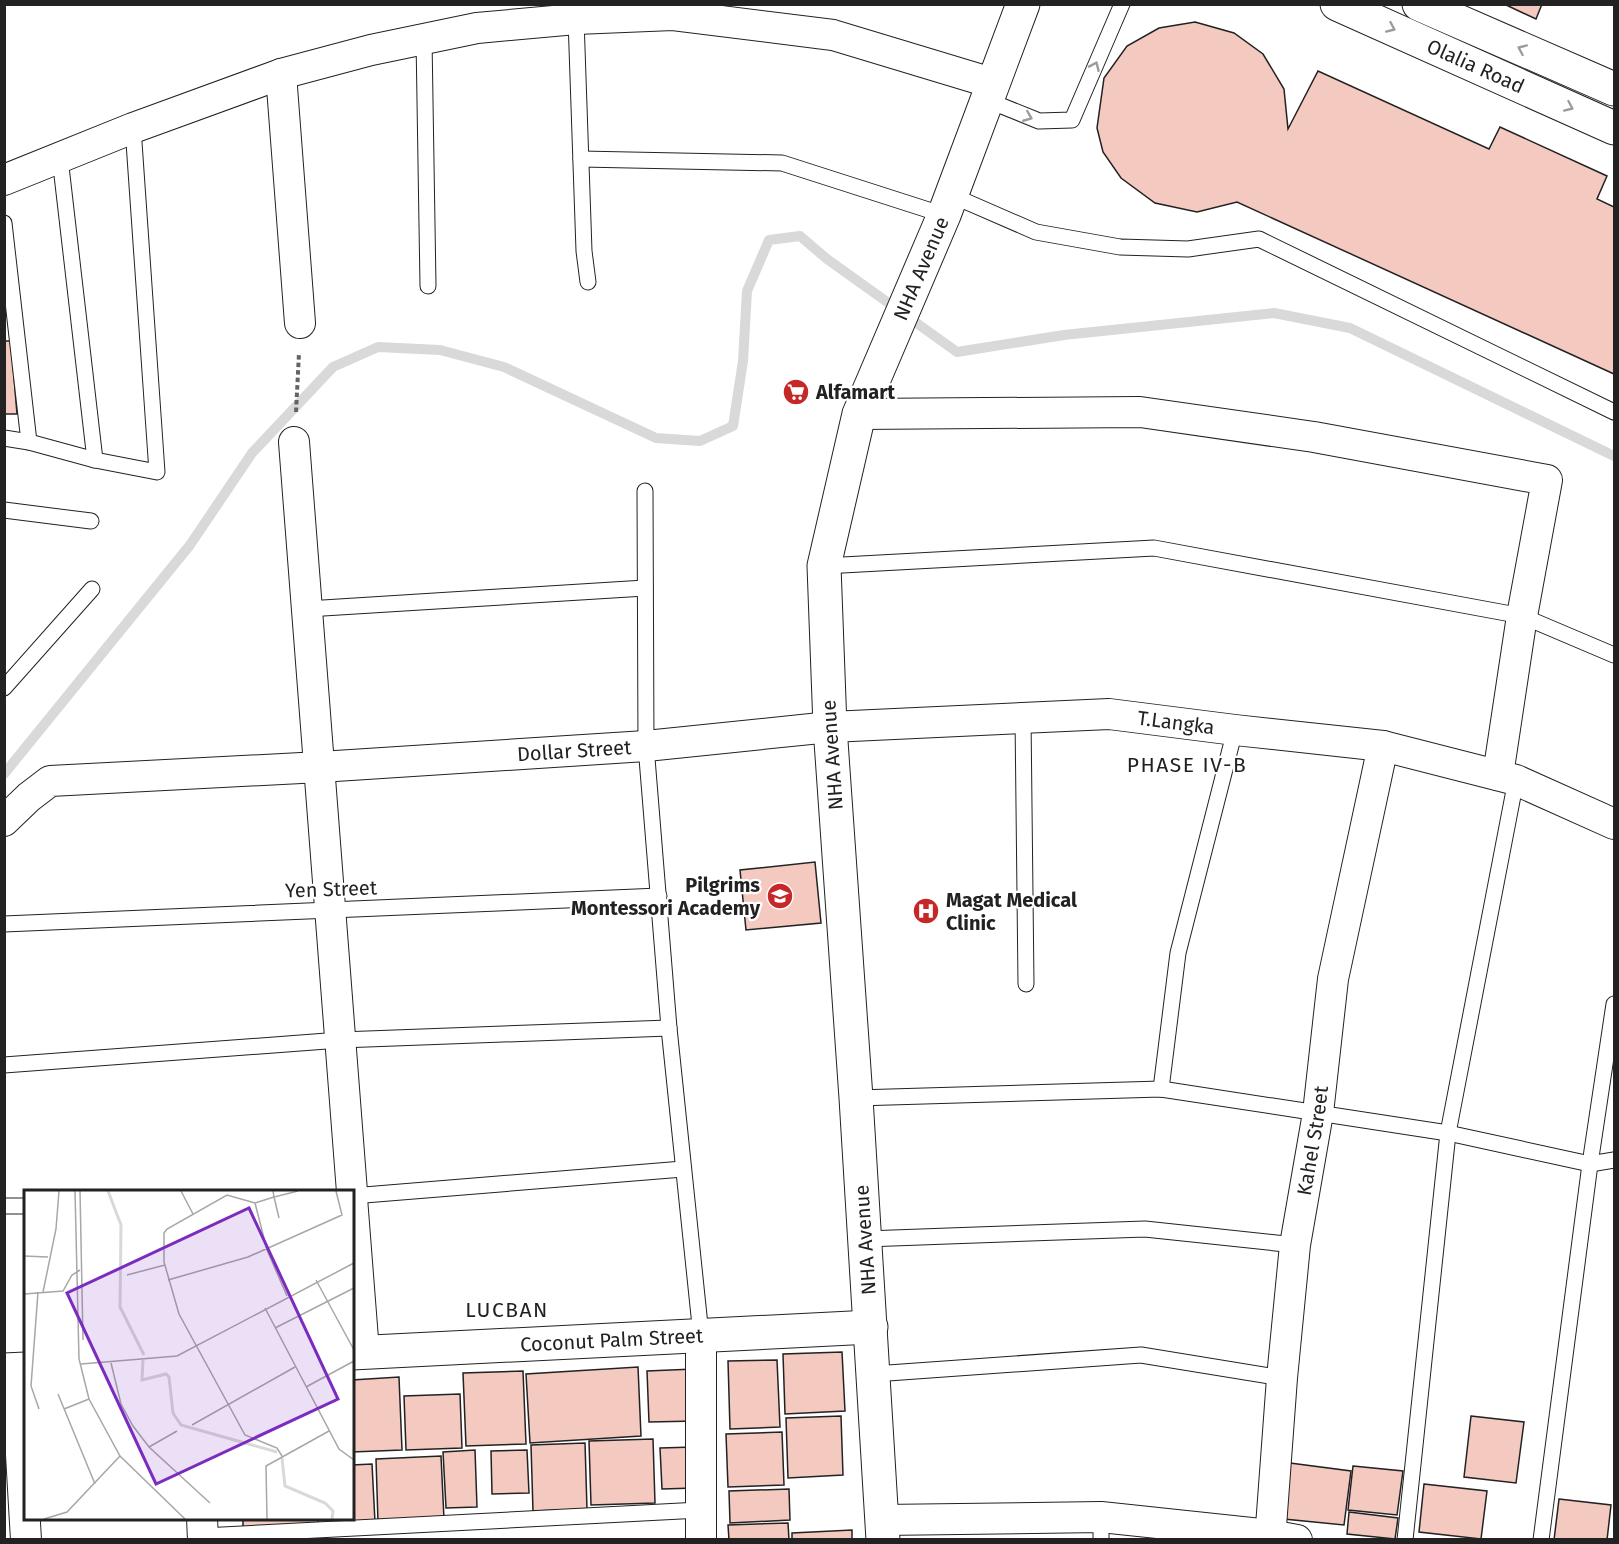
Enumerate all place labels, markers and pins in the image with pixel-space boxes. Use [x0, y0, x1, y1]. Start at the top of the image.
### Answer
supermarket icon: Alfamart [781, 377, 811, 407]
place label: Alfamart [815, 380, 895, 404]
place label: Pilgrims Montessori Academy [571, 873, 761, 920]
school or university icon: Pilgrims Montessori Academy [765, 881, 795, 911]
place label: Magat Medical Clinic [946, 888, 1077, 935]
hospital icon: Magat Medical Clinic [911, 896, 941, 926]

